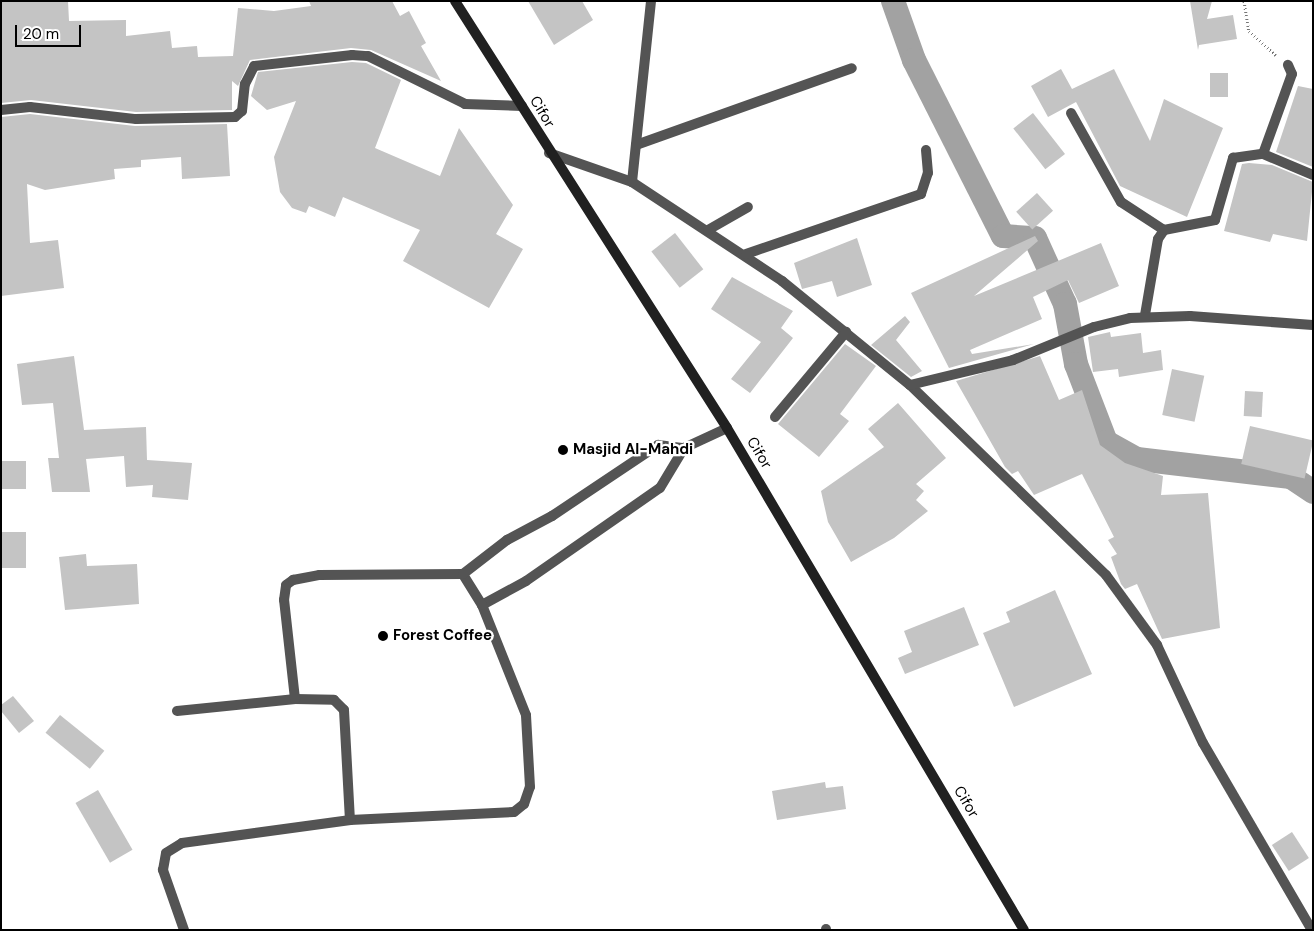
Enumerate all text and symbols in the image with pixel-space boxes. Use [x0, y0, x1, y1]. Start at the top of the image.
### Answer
scale bar [18, 15, 84, 47]
text: 20 m [23, 24, 59, 44]
street label: Cifor [526, 93, 558, 131]
street label: Cifor [743, 434, 775, 472]
place label: Masjid Al-Mahdi [573, 441, 693, 459]
marker: Masjid Al-Mahdi [557, 444, 569, 456]
place label: Forest Coffee [393, 627, 492, 645]
marker: Forest Coffee [377, 630, 389, 642]
street label: Cifor [950, 783, 982, 821]

